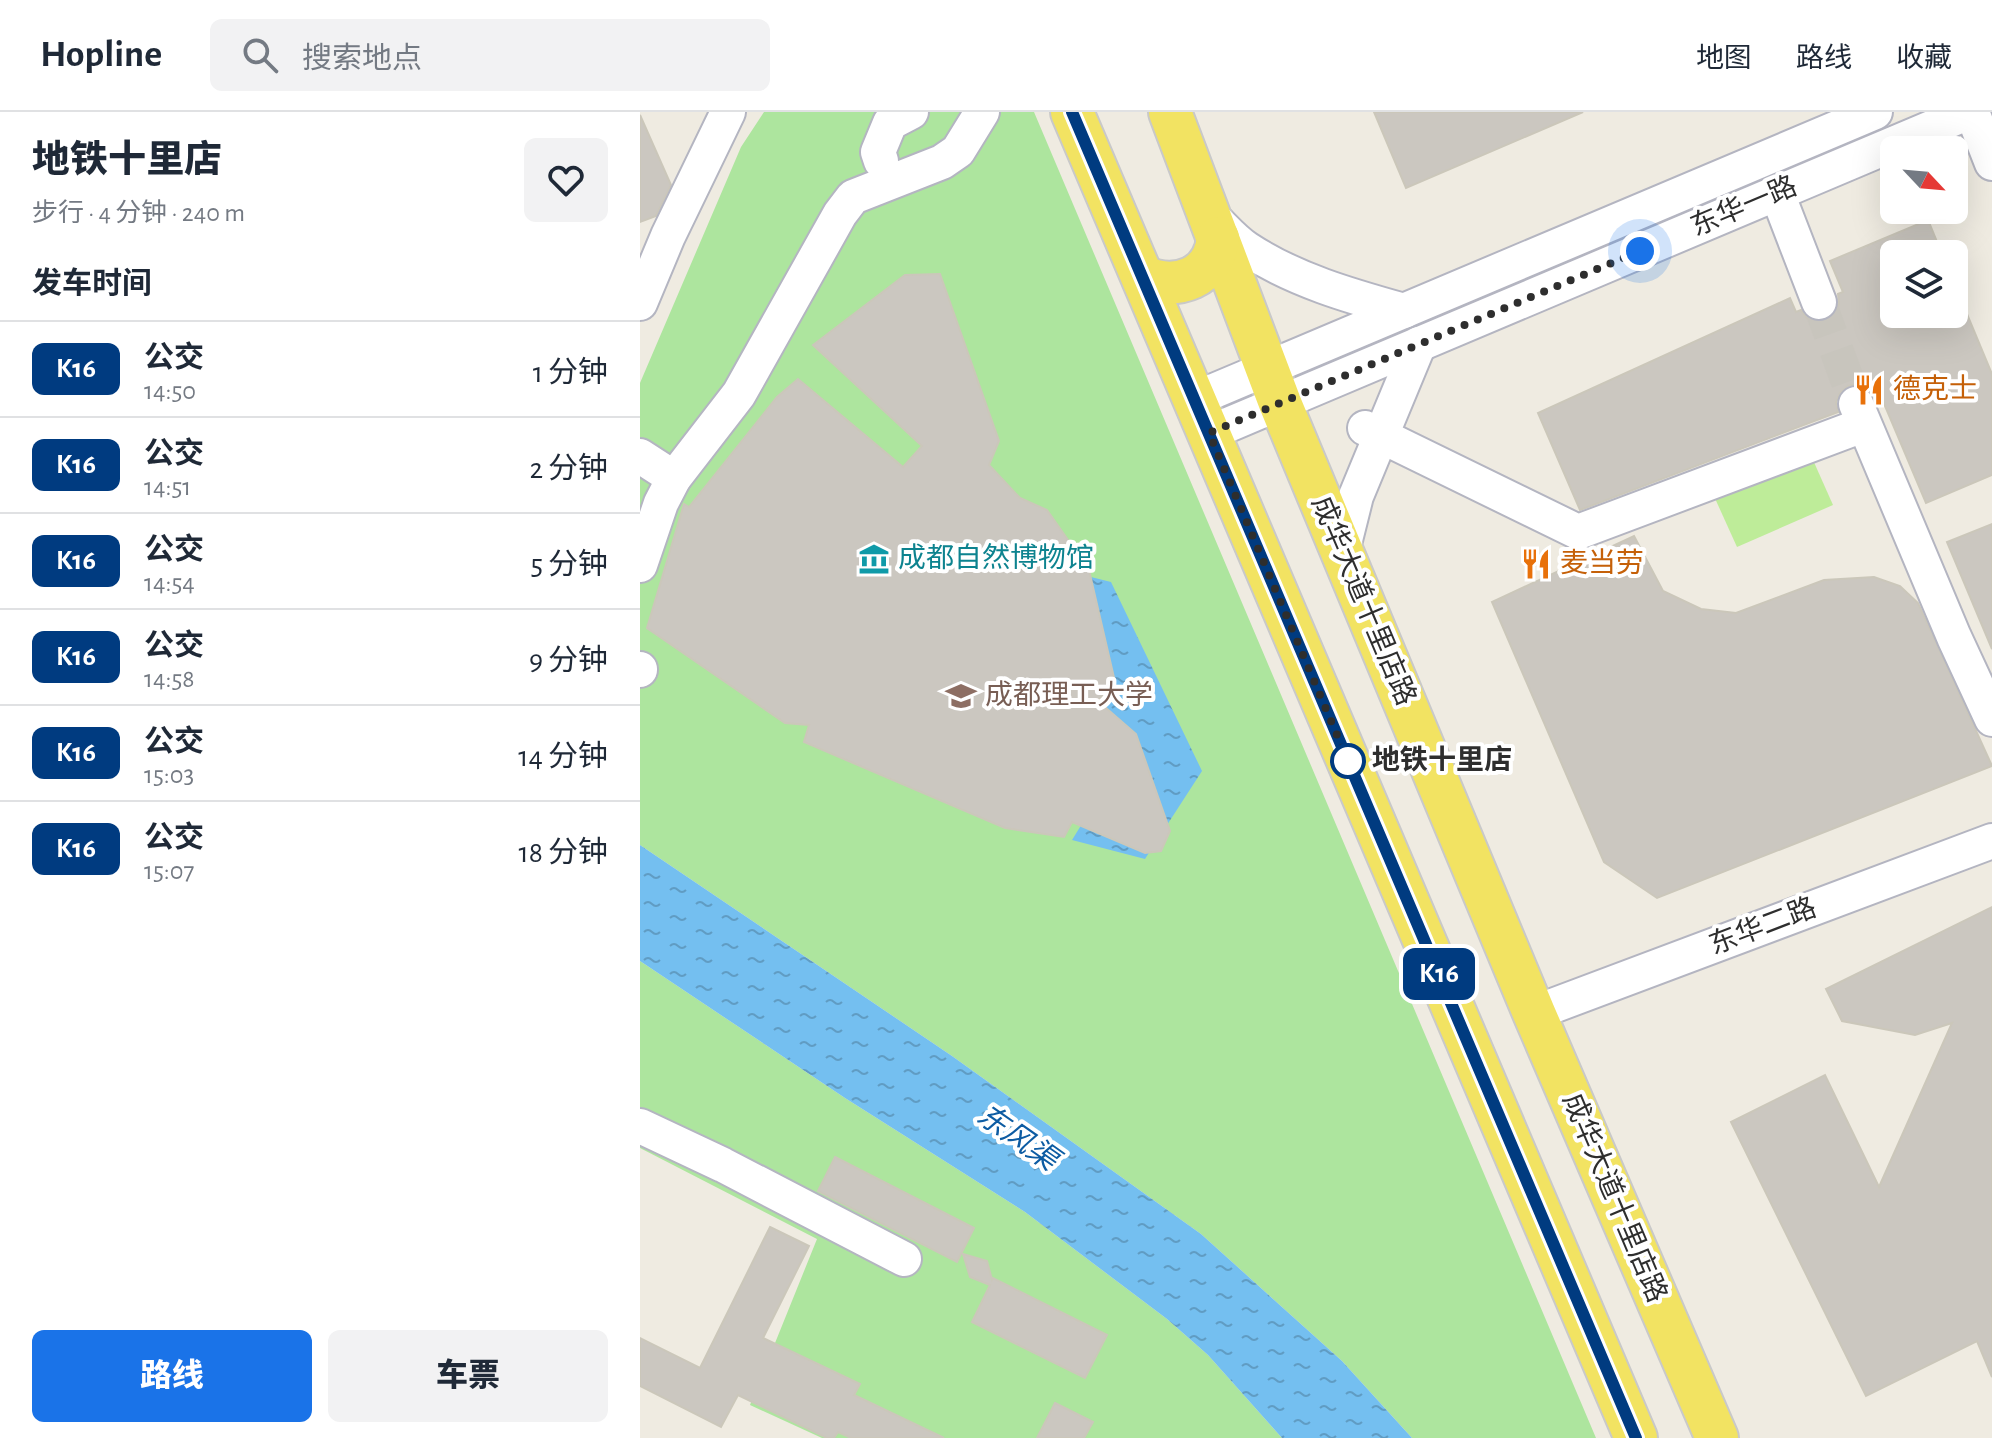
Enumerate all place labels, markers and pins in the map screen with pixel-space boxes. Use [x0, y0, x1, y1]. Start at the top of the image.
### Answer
restaurant icon: 德克士 [1852, 373, 1886, 407]
place label: 德克士 [1893, 374, 1977, 404]
museum icon: 成都自然博物馆 [857, 542, 891, 576]
place label: 成都自然博物馆 [898, 543, 1094, 573]
restaurant icon: 麦当劳 [1519, 547, 1553, 581]
place label: 麦当劳 [1560, 548, 1644, 578]
school or university icon: 成都理工大学 [944, 679, 978, 713]
place label: 成都理工大学 [985, 680, 1153, 710]
marker: 地铁十里店 [1331, 744, 1365, 778]
place label: 地铁十里店 [1372, 744, 1512, 775]

